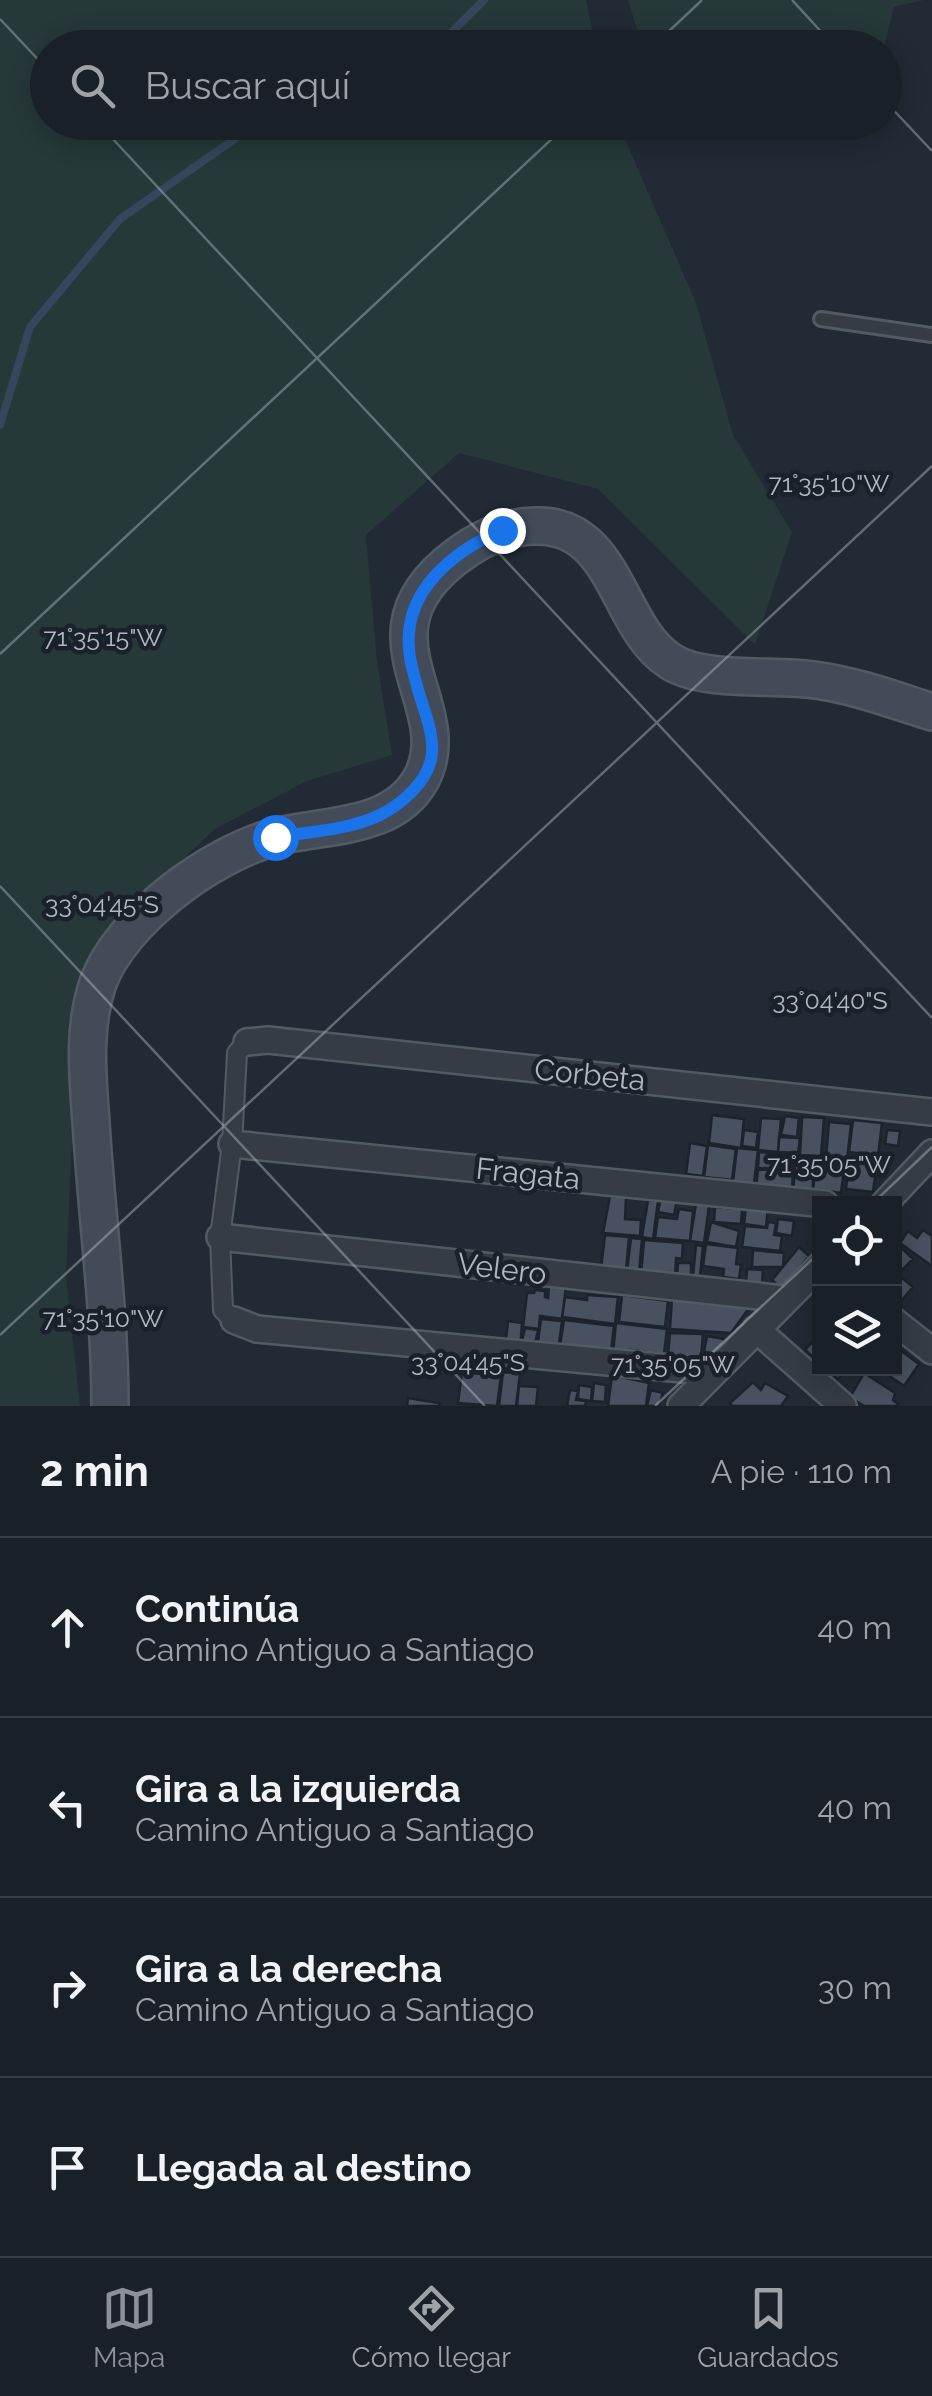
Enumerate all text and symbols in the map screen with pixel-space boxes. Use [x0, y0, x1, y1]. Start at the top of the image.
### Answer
search box [30, 30, 902, 140]
icon: search [65, 58, 120, 113]
text: Buscar aquí [145, 63, 350, 108]
text: 71°35'10"W [769, 468, 889, 498]
route end [480, 508, 526, 554]
text: 71°35'15"W [43, 622, 163, 652]
route start [253, 815, 299, 861]
text: 33°04'45"S [45, 889, 159, 919]
text: 33°04'40"S [772, 985, 888, 1015]
street label: Corbeta [533, 1051, 647, 1098]
text: 71°35'05"W [767, 1149, 891, 1179]
street label: Fragata [474, 1151, 582, 1196]
map controls [812, 1196, 902, 1376]
button: locate [812, 1196, 902, 1286]
street label: Velero [455, 1246, 549, 1291]
button: layers [812, 1286, 902, 1376]
text: 71°35'10"W [43, 1303, 163, 1333]
text: 33°04'45"S [411, 1347, 525, 1377]
text: 71°35'05"W [611, 1349, 735, 1379]
text: 2 min [40, 1447, 149, 1496]
text: A pie · 110 m [711, 1453, 892, 1490]
text: Continúa [135, 1586, 299, 1631]
icon: ahead [40, 1600, 95, 1655]
text: 40 m [817, 1609, 892, 1646]
text: Camino Antiguo a Santiago [135, 1631, 534, 1668]
text: Gira a la izquierda [135, 1766, 461, 1811]
icon: left [40, 1780, 95, 1835]
text: 40 m [817, 1789, 892, 1826]
text: Camino Antiguo a Santiago [135, 1811, 534, 1848]
text: Gira a la derecha [135, 1946, 442, 1991]
icon: right [40, 1960, 95, 2015]
text: 30 m [818, 1969, 892, 2006]
text: Camino Antiguo a Santiago [135, 1991, 534, 2028]
icon: arrive [40, 2140, 95, 2195]
text: Llegada al destino [135, 2145, 472, 2190]
tab: Mapa [93, 2281, 165, 2374]
tab: Cómo llegar [352, 2281, 511, 2374]
tab: Guardados [697, 2281, 839, 2374]

